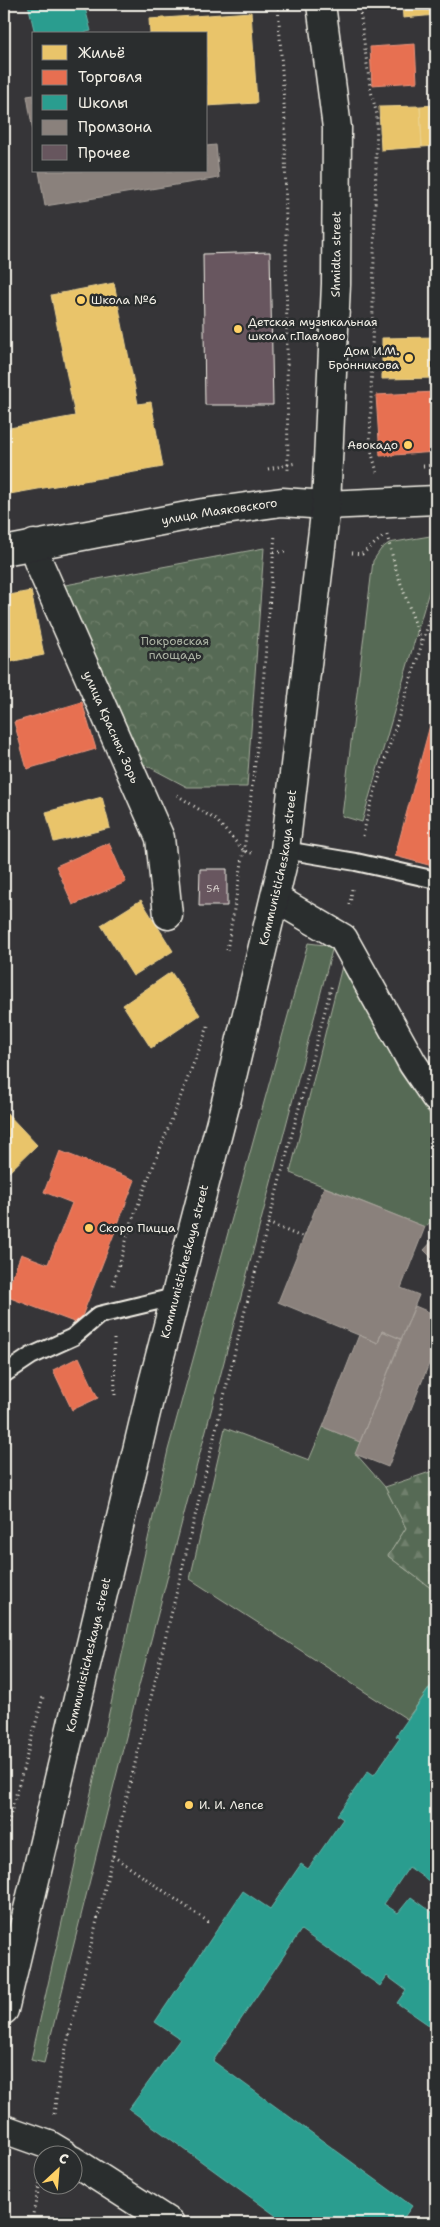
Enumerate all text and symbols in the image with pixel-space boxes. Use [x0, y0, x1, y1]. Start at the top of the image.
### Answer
legend [32, 32, 208, 172]
text: Жильё [78, 43, 125, 63]
text: Торговля [78, 67, 143, 87]
text: Школы [78, 93, 128, 113]
text: Промзона [78, 117, 153, 137]
text: Прочее [78, 143, 130, 163]
street label: Shmidta street [327, 211, 344, 298]
place label: Школа №6 [91, 292, 157, 308]
marker: Школа №6 [75, 294, 87, 306]
place label: Детская музыкальная школа г.Павлово [248, 314, 378, 344]
marker: Детская музыкальная школа г.Павлово [232, 323, 244, 335]
place label: Дом И.М. Бронникова [328, 343, 400, 373]
marker: Дом И.М. Бронникова [403, 352, 415, 364]
place label: Авокадо [347, 437, 398, 453]
marker: Авокадо [402, 439, 414, 451]
street label: улица Маяковского [160, 495, 278, 529]
park label: Покровская площадь [141, 633, 209, 663]
street label: улица Красных Зорь [79, 668, 143, 786]
street label: Kommunisticheskaya street [255, 789, 300, 947]
house number: 5А [206, 882, 220, 895]
street label: Kommunisticheskaya street [157, 1183, 212, 1340]
place label: Скоро Пицца [99, 1220, 176, 1236]
marker: Скоро Пицца [83, 1222, 95, 1234]
street label: Kommunisticheskaya street [62, 1576, 114, 1734]
place label: И. И. Лепсе [199, 1797, 264, 1813]
marker: И. И. Лепсе [183, 1799, 195, 1811]
north arrow [32, 2144, 82, 2194]
text: С [56, 2148, 72, 2168]

